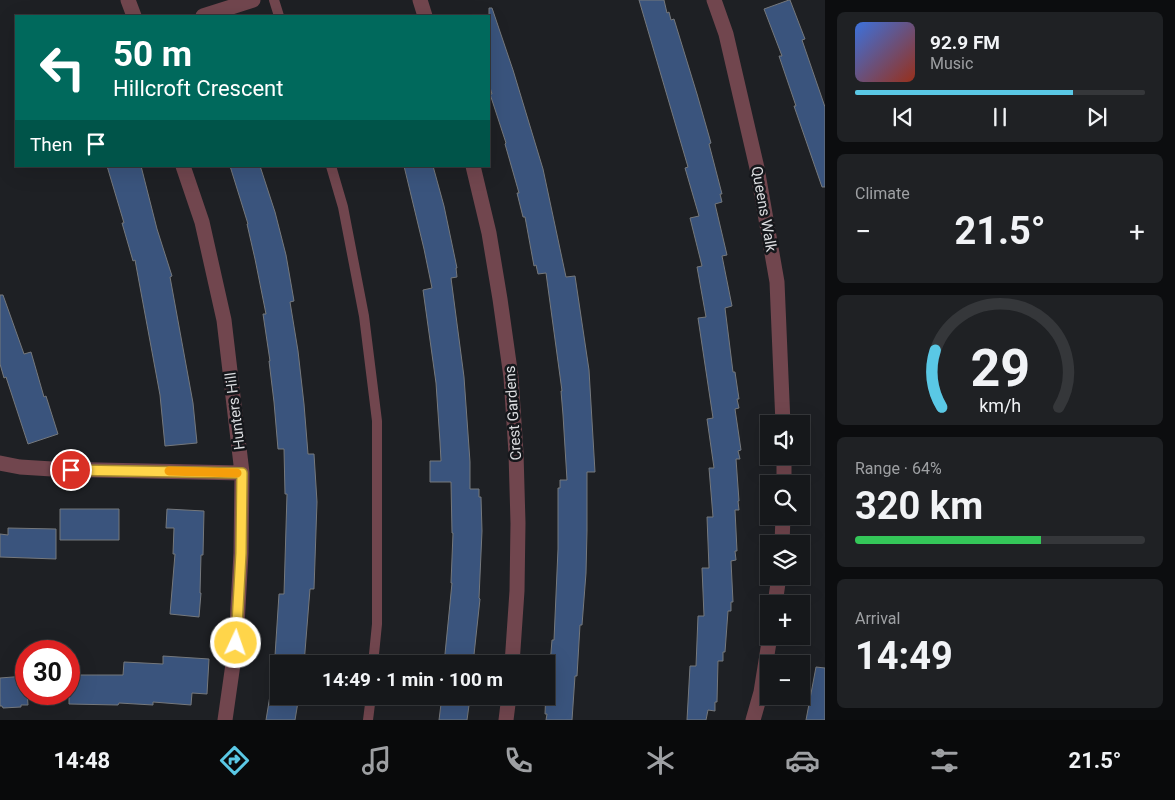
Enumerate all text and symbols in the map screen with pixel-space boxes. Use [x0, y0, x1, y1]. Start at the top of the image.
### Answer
text: 92.9 FM [930, 31, 1000, 54]
text: 50 m [113, 34, 192, 75]
icon: left [30, 35, 95, 100]
text: Music [930, 54, 973, 73]
text: Hillcroft Crescent [113, 76, 283, 101]
icon: previous [889, 103, 917, 131]
icon: pause [986, 103, 1014, 131]
icon: next [1083, 103, 1111, 131]
icon: arrive [82, 130, 110, 158]
text: Then [30, 133, 72, 156]
street label: Queens Walk [748, 165, 780, 254]
text: Climate [855, 184, 910, 203]
text: 21.5° [954, 209, 1046, 253]
text: − [855, 215, 871, 248]
text: + [1129, 215, 1145, 248]
text: 29 [970, 338, 1030, 399]
street label: Crest Gardens [501, 365, 525, 461]
street label: Hunters Hill [221, 371, 249, 451]
text: km/h [979, 395, 1021, 416]
map controls [760, 415, 810, 705]
button: sound [760, 415, 810, 465]
pin [50, 449, 92, 491]
icon: arrive [57, 456, 85, 484]
text: Range · 64% [855, 459, 942, 478]
button: search [760, 475, 810, 525]
text: 320 km [855, 484, 983, 528]
button: layers [760, 535, 810, 585]
button: + [760, 595, 810, 645]
text: Arrival [855, 609, 900, 628]
position arrow [209, 616, 261, 668]
text: 14:49 [855, 634, 953, 678]
speed limit sign: 30 [15, 640, 80, 705]
button: − [760, 655, 810, 705]
text: 14:49 · 1 min · 100 m [322, 668, 503, 691]
icon: directions [217, 743, 252, 778]
icon: music [359, 743, 394, 778]
icon: phone [501, 743, 536, 778]
icon: climate [643, 743, 678, 778]
icon: car [785, 743, 820, 778]
icon: filters [927, 743, 962, 778]
text: 14:48 [53, 748, 110, 773]
text: 21.5° [1069, 748, 1121, 773]

